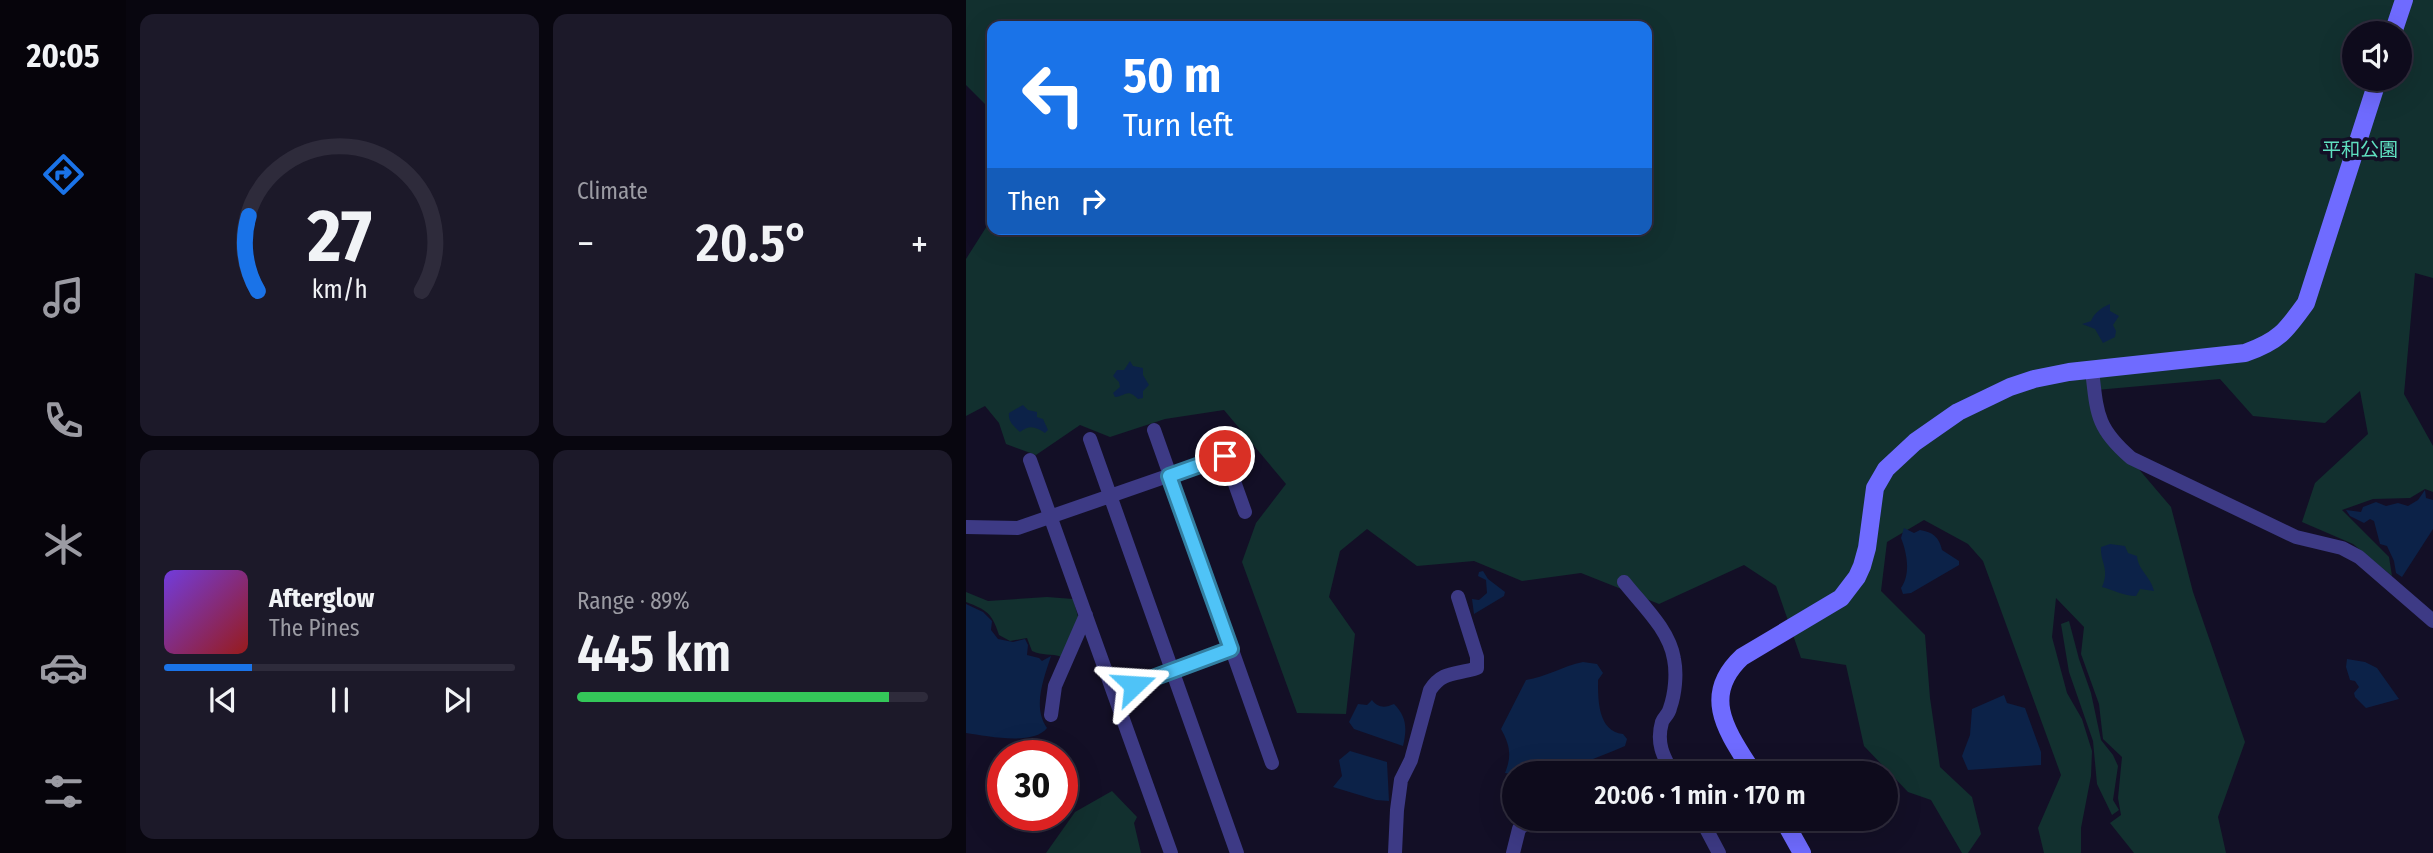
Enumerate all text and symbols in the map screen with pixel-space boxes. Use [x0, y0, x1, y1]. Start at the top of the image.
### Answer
map controls [2342, 21, 2412, 91]
button: sound [2342, 21, 2412, 91]
text: 20:05 [27, 37, 99, 75]
text: 50 m [1123, 46, 1221, 105]
icon: left [1008, 49, 1099, 140]
text: Turn left [1123, 106, 1233, 144]
park label: 平和公園 [2322, 138, 2398, 161]
icon: directions [39, 150, 88, 199]
text: Climate [577, 177, 648, 205]
icon: right [1074, 182, 1112, 220]
text: Then [1008, 186, 1060, 217]
text: 27 [306, 193, 372, 280]
text: 20.5° [696, 212, 809, 275]
text: − [577, 221, 594, 267]
text: + [911, 221, 928, 267]
icon: music [39, 273, 88, 322]
text: km/h [312, 275, 367, 305]
icon: phone [39, 396, 88, 445]
pin [1195, 426, 1255, 486]
icon: arrive [1206, 437, 1244, 475]
icon: climate [39, 520, 88, 569]
text: Afterglow [269, 583, 374, 614]
text: Range · 89% [577, 587, 690, 615]
text: The Pines [269, 614, 360, 642]
text: 445 km [577, 622, 731, 685]
icon: car [39, 643, 88, 692]
position arrow [1097, 648, 1171, 722]
icon: previous [204, 681, 242, 719]
icon: pause [321, 681, 359, 719]
icon: next [438, 681, 476, 719]
speed limit sign: 30 [987, 740, 1078, 831]
icon: filters [39, 767, 88, 816]
text: 20:06 · 1 min · 170 m [1594, 780, 1806, 811]

